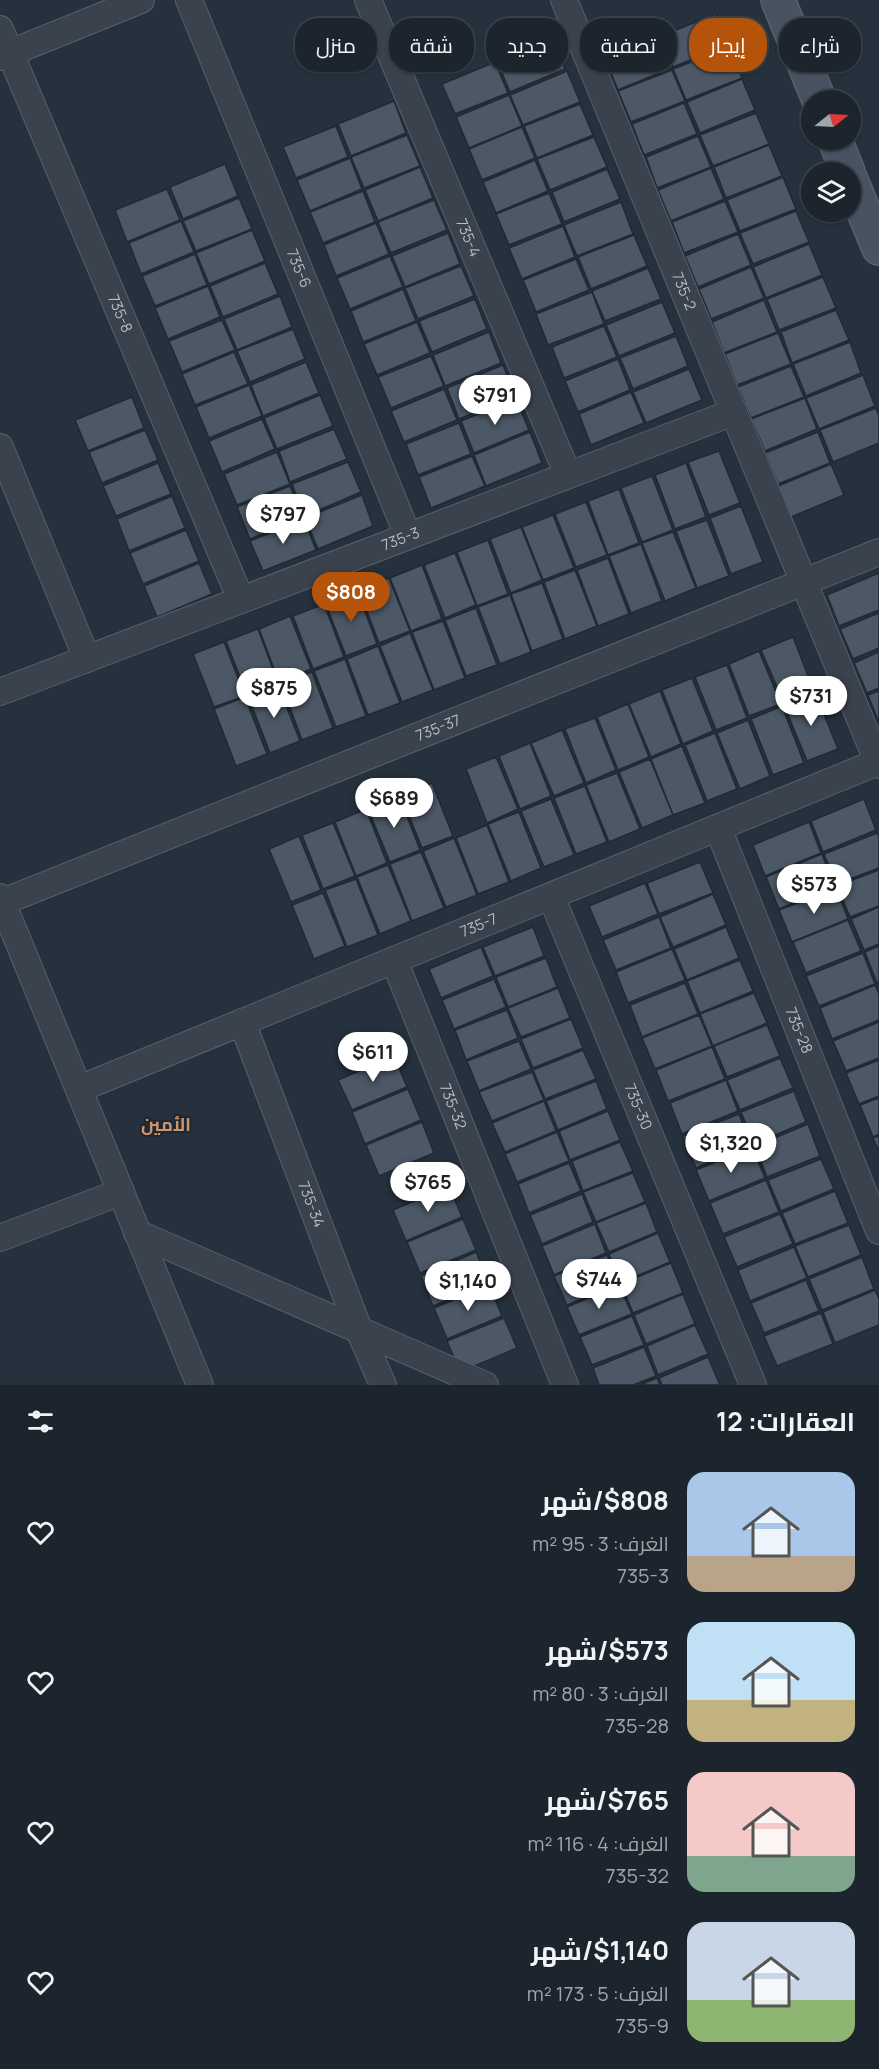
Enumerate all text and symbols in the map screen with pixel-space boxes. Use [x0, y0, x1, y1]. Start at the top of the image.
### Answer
chip: منزل [295, 18, 377, 72]
chip: شقة [389, 18, 474, 72]
chip: جديد [486, 18, 568, 72]
chip: تصفية [580, 18, 677, 72]
chip: إيجار [689, 18, 767, 72]
chip: شراء [779, 18, 861, 72]
north arrow [801, 90, 861, 150]
map controls [801, 90, 861, 222]
button: layers [801, 162, 861, 222]
street label: 735-4 [451, 215, 486, 260]
street label: 735-6 [282, 246, 316, 291]
street label: 735-2 [667, 269, 702, 313]
street label: 735-8 [103, 291, 138, 336]
pin: $791 [459, 375, 531, 426]
text: $791 [473, 381, 517, 408]
pin: $797 [247, 494, 319, 545]
text: $797 [260, 500, 306, 527]
street label: 735-3 [379, 522, 423, 555]
pin: $808 [315, 572, 387, 623]
text: $808 [326, 578, 376, 605]
pin: $875 [238, 668, 310, 719]
text: $875 [250, 674, 298, 701]
pin: $731 [775, 676, 847, 727]
text: $731 [789, 682, 833, 709]
street label: 735-37 [413, 709, 464, 746]
pin: $689 [358, 778, 430, 829]
text: $689 [369, 784, 419, 811]
pin: $573 [778, 864, 850, 915]
text: $573 [791, 870, 837, 897]
street label: 735-7 [457, 908, 500, 942]
street label: 735-28 [781, 1004, 818, 1056]
pin: $611 [337, 1032, 409, 1083]
text: $611 [352, 1038, 394, 1065]
street label: 735-32 [435, 1080, 472, 1132]
street label: 735-30 [620, 1080, 657, 1133]
district label: الأمين [141, 1112, 191, 1136]
pin: $1,320 [682, 1123, 780, 1174]
text: $1,320 [699, 1129, 763, 1156]
pin: $765 [392, 1162, 464, 1213]
text: $765 [404, 1168, 452, 1195]
street label: 735-34 [293, 1178, 330, 1230]
pin: $744 [563, 1259, 635, 1310]
pin: $1,140 [419, 1261, 517, 1312]
text: $744 [576, 1265, 622, 1292]
text: $1,140 [439, 1267, 497, 1294]
text: العقارات: 12 [716, 1403, 855, 1439]
icon: filters [24, 1405, 57, 1438]
text: $808/شهر [542, 1482, 669, 1518]
icon: home [735, 1496, 807, 1568]
icon: heart [24, 1516, 57, 1549]
text: الغرف: 3 · 95 m² [532, 1530, 669, 1557]
text: 735-3 [617, 1562, 669, 1589]
text: $573/شهر [546, 1632, 669, 1668]
icon: home [735, 1646, 807, 1718]
icon: heart [24, 1666, 57, 1699]
text: الغرف: 3 · 80 m² [532, 1680, 669, 1707]
text: 735-28 [605, 1712, 669, 1739]
text: $765/شهر [545, 1782, 669, 1818]
icon: home [735, 1796, 807, 1868]
icon: heart [24, 1816, 57, 1849]
text: الغرف: 4 · 116 m² [527, 1830, 669, 1857]
text: 735-32 [605, 1862, 669, 1889]
text: $1,140/شهر [531, 1932, 669, 1968]
icon: home [735, 1946, 807, 2018]
icon: heart [24, 1966, 57, 1999]
text: الغرف: 5 · 173 m² [527, 1980, 669, 2007]
text: 735-9 [616, 2012, 669, 2039]

